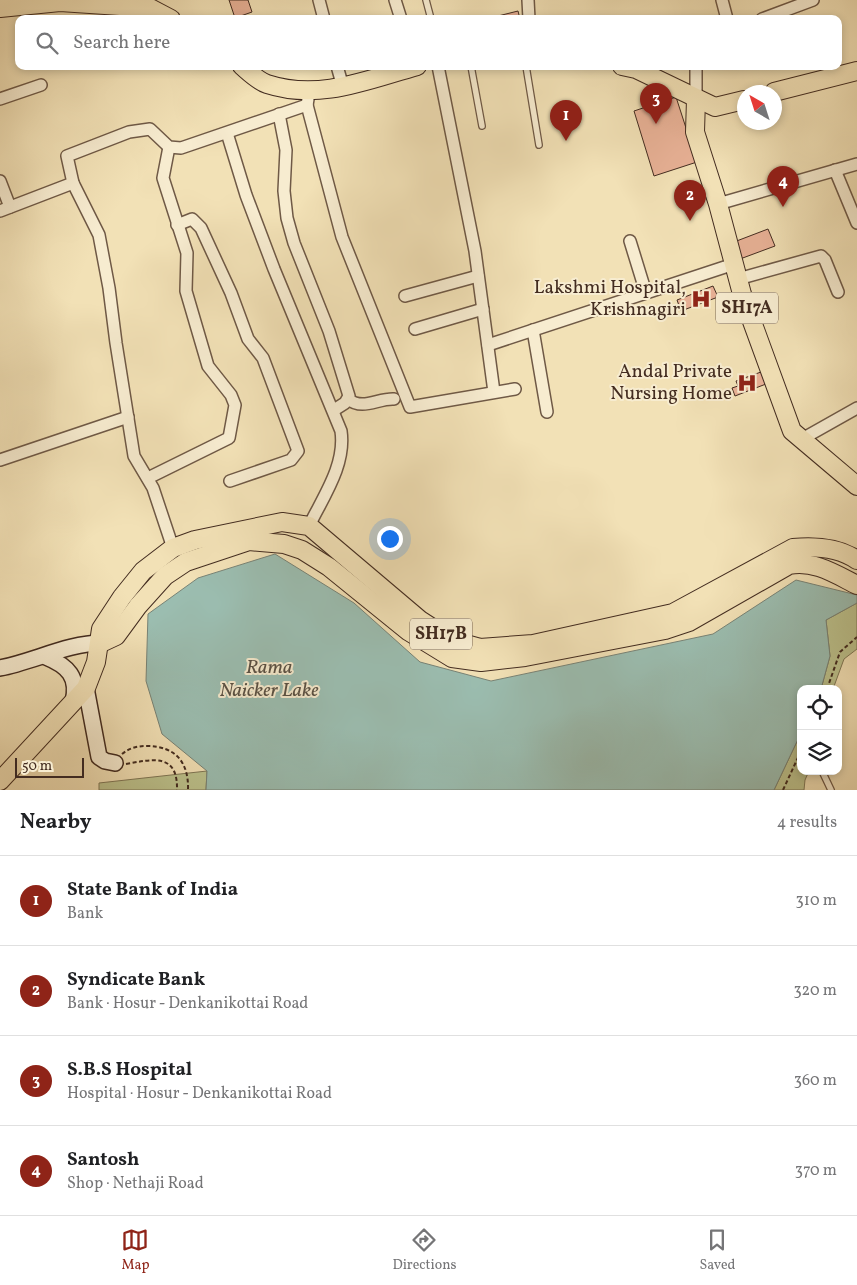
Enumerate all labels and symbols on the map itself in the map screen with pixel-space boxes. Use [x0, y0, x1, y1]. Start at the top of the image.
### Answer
pin: 3 [640, 83, 672, 124]
north arrow [737, 85, 782, 130]
pin: 1 [550, 100, 582, 141]
pin: 4 [767, 166, 799, 207]
pin: 2 [674, 180, 706, 221]
place label: Lakshmi Hospital, Krishnagiri [534, 275, 686, 323]
hospital icon: Lakshmi Hospital, Krishnagiri [690, 288, 712, 310]
road number: SH17A [716, 292, 778, 324]
place label: Andal Private Nursing Home [610, 359, 732, 407]
hospital icon: Andal Private Nursing Home [736, 372, 758, 394]
your location [377, 526, 403, 552]
road number: SH17B [410, 618, 472, 650]
water label: Rama Naicker Lake [219, 654, 319, 705]
scale bar [15, 755, 84, 778]

